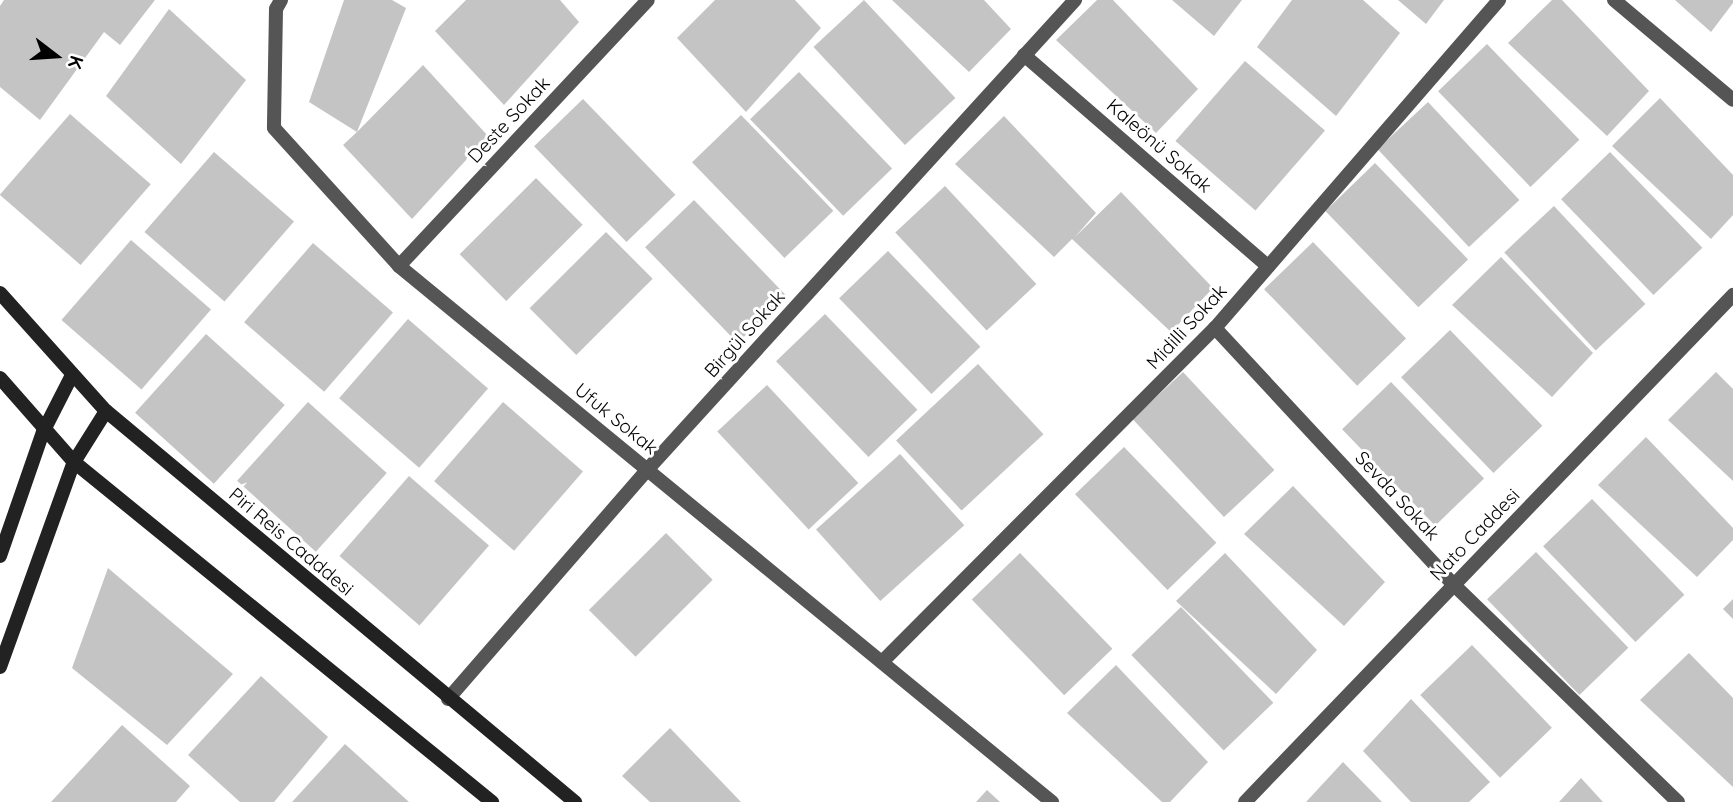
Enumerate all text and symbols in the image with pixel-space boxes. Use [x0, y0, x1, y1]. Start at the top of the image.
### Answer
north arrow [21, 21, 91, 91]
text: K [63, 53, 89, 72]
street label: Deste Sokak [463, 72, 555, 168]
street label: Kaleönü Sokak [1102, 94, 1216, 198]
street label: Midilli Sokak [1142, 280, 1232, 374]
street label: Birgül Sokak [700, 286, 790, 382]
street label: Ufuk Sokak [570, 379, 662, 459]
street label: Sevda Sokak [1350, 447, 1444, 545]
street label: Piri Reis Cadddesi [224, 483, 358, 601]
street label: Nato Caddesi [1425, 484, 1525, 586]

